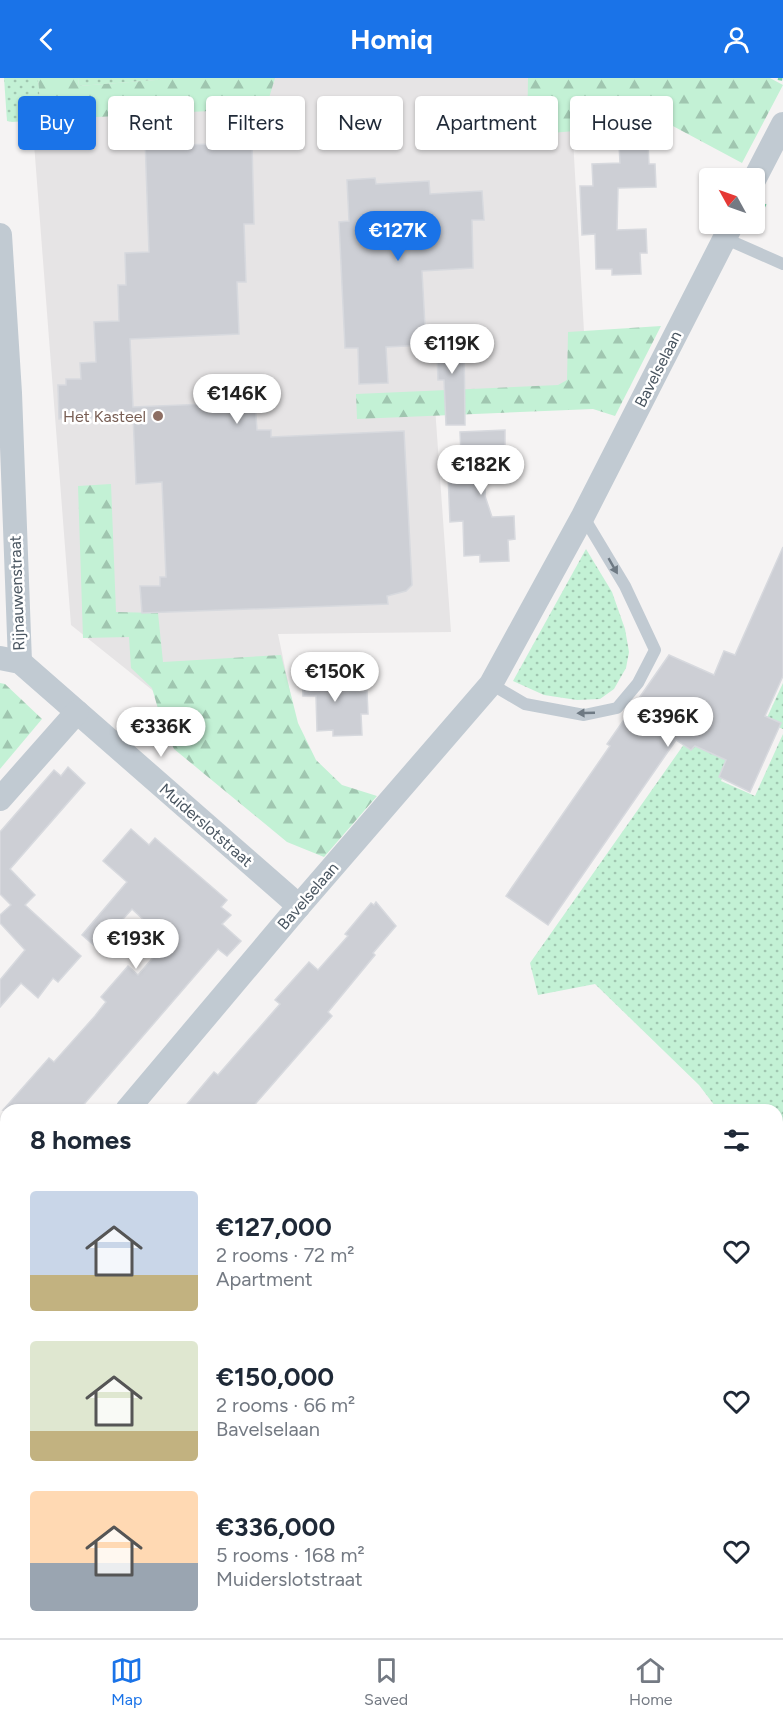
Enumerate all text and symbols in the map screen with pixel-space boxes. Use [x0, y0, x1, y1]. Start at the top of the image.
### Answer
icon: back [30, 23, 63, 56]
text: Homiq [350, 23, 433, 56]
icon: person [720, 23, 753, 56]
chip: Buy [18, 96, 96, 150]
chip: Rent [108, 96, 194, 150]
chip: Filters [206, 96, 305, 150]
chip: New [317, 96, 403, 150]
chip: Apartment [415, 96, 558, 150]
chip: House [570, 96, 673, 150]
north arrow [699, 168, 765, 234]
map controls [699, 168, 765, 234]
pin: €127K [356, 211, 440, 262]
text: €127K [369, 218, 427, 242]
pin: €119K [410, 324, 494, 375]
street label: Bavelselaan [631, 328, 685, 410]
text: €119K [424, 331, 480, 355]
pin: €146K [195, 374, 279, 425]
text: €146K [207, 381, 267, 405]
place label: Het Kasteel [63, 407, 146, 426]
marker: Het Kasteel [151, 409, 165, 423]
pin: €182K [439, 445, 523, 496]
text: €182K [451, 452, 511, 476]
street label: Rijnauwenstraat [5, 535, 29, 651]
one-way arrow [607, 558, 618, 574]
pin: €150K [293, 652, 377, 703]
text: €150K [305, 659, 365, 683]
pin: €396K [626, 697, 710, 748]
text: €396K [637, 704, 699, 728]
pin: €336K [119, 707, 203, 758]
one-way arrow [577, 708, 596, 717]
text: €336K [130, 714, 192, 738]
street label: Muiderslotstraat [156, 779, 256, 871]
street label: Bavelselaan [274, 858, 342, 934]
pin: €193K [94, 919, 178, 970]
text: €193K [107, 926, 165, 950]
text: 8 homes [30, 1124, 131, 1156]
icon: filters [720, 1124, 753, 1157]
text: €127,000 [216, 1211, 332, 1243]
icon: home [78, 1215, 150, 1287]
icon: heart [720, 1235, 753, 1268]
text: 2 rooms · 72 m² [216, 1243, 354, 1267]
text: Apartment [216, 1267, 313, 1291]
text: €150,000 [216, 1361, 334, 1393]
icon: home [78, 1365, 150, 1437]
icon: heart [720, 1385, 753, 1418]
text: 2 rooms · 66 m² [216, 1393, 355, 1417]
text: Bavelselaan [216, 1417, 320, 1441]
text: €336,000 [216, 1511, 335, 1543]
icon: home [78, 1515, 150, 1587]
icon: heart [720, 1535, 753, 1568]
text: 5 rooms · 168 m² [216, 1543, 365, 1567]
text: Muiderslotstraat [216, 1567, 363, 1591]
tab: Map [110, 1654, 143, 1709]
tab: Saved [364, 1654, 408, 1709]
tab: Home [629, 1654, 673, 1709]

